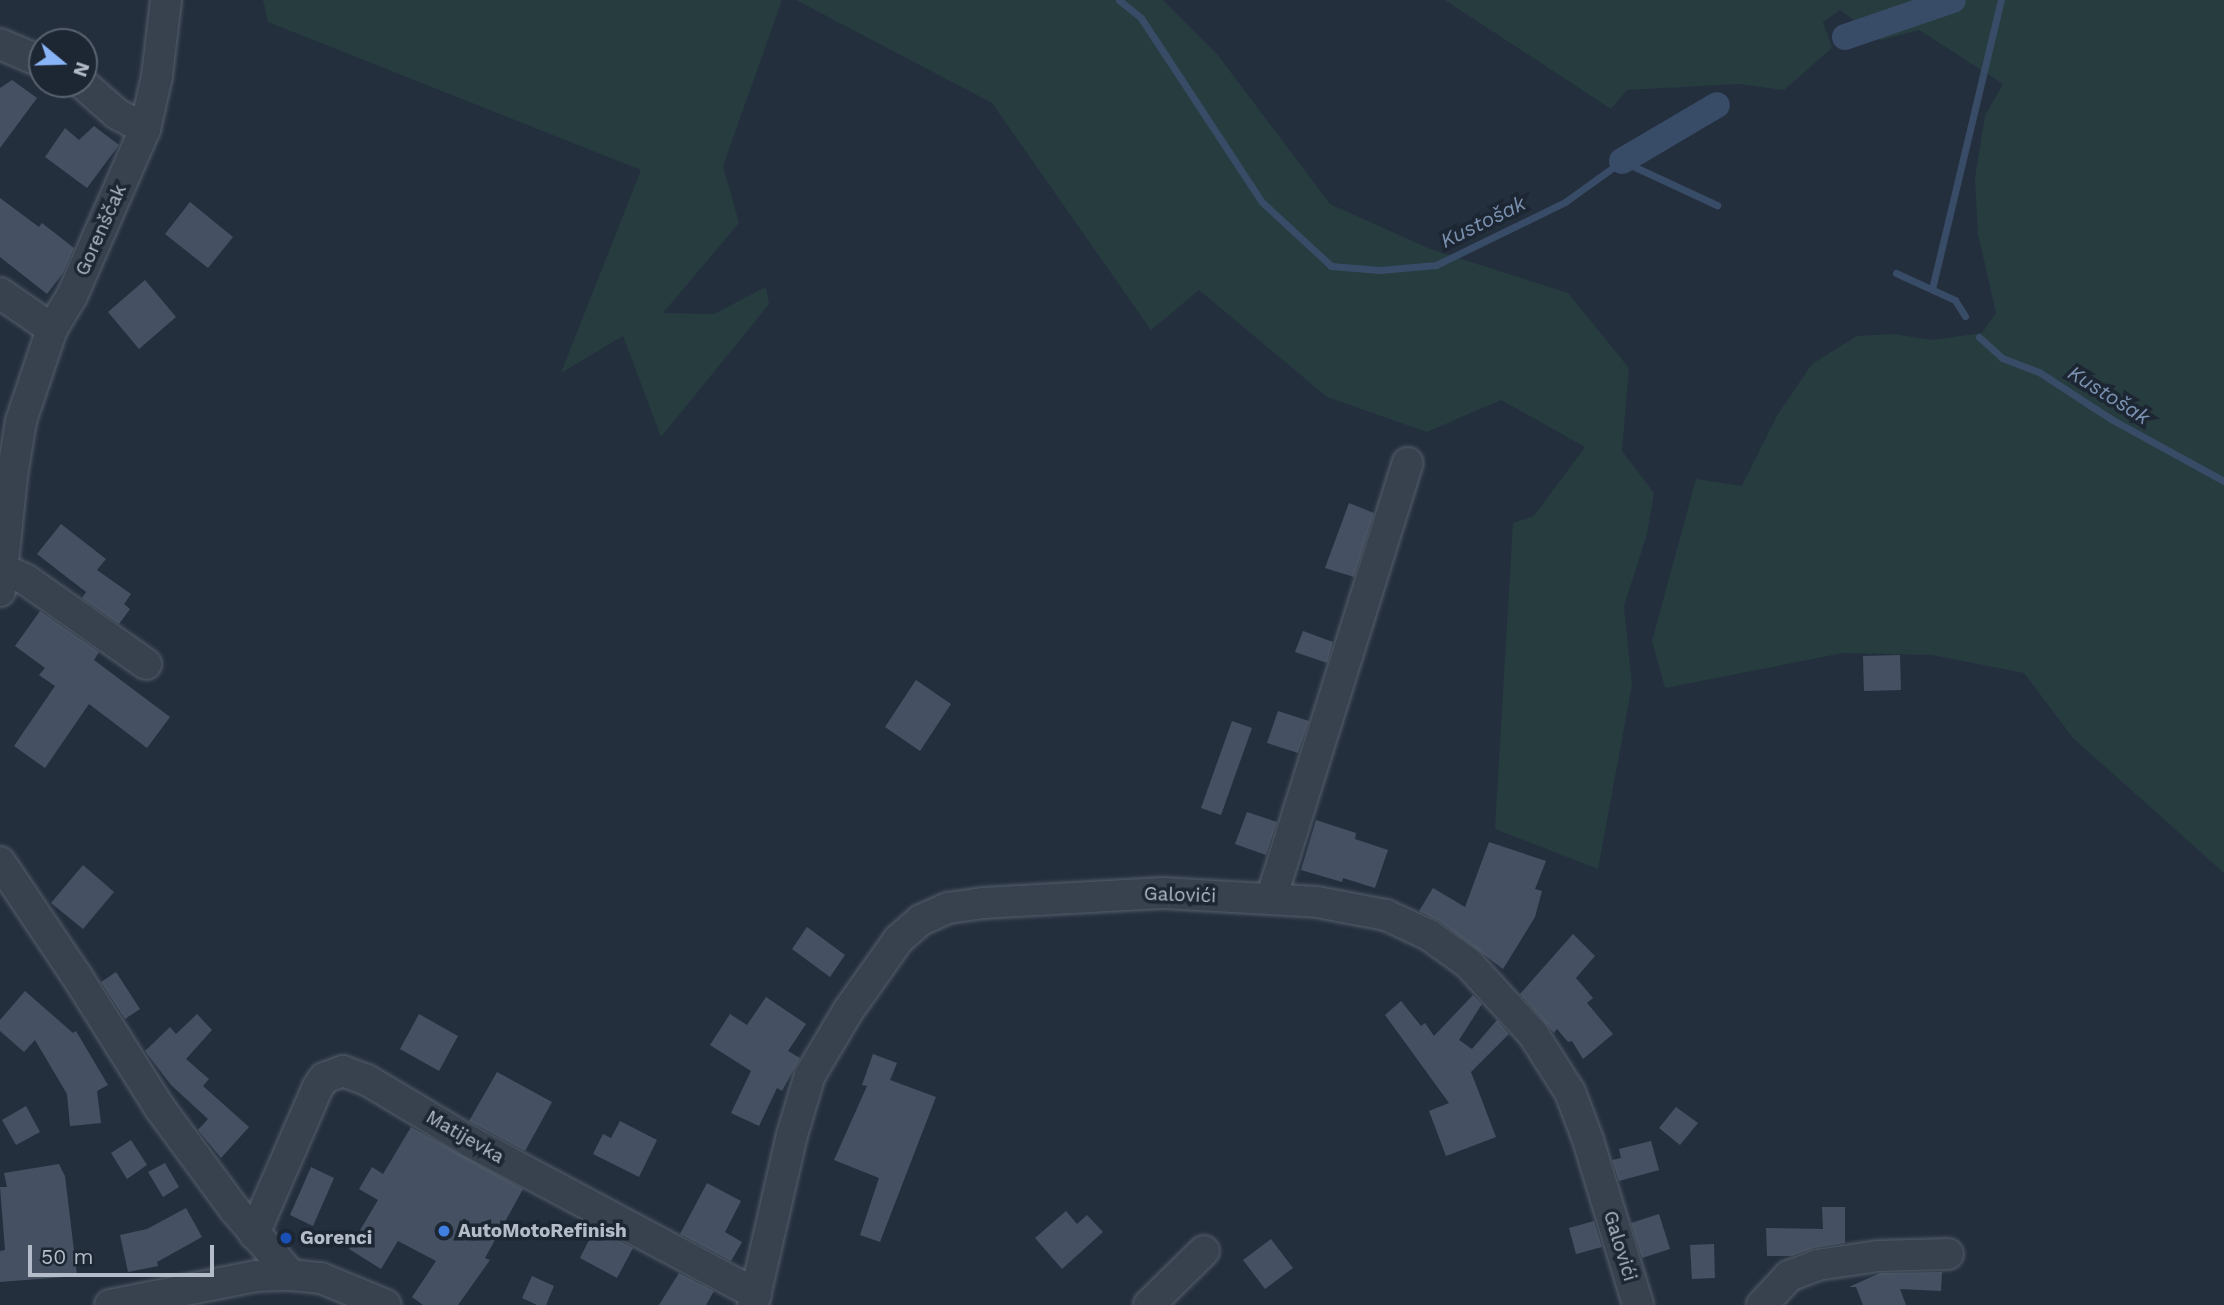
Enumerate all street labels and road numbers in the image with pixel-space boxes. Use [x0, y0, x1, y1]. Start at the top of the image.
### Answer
street label: Gorenščak [71, 181, 131, 279]
street label: Galovići [1143, 882, 1217, 908]
street label: Matijevka [422, 1106, 508, 1168]
street label: Galovići [1599, 1208, 1641, 1284]

